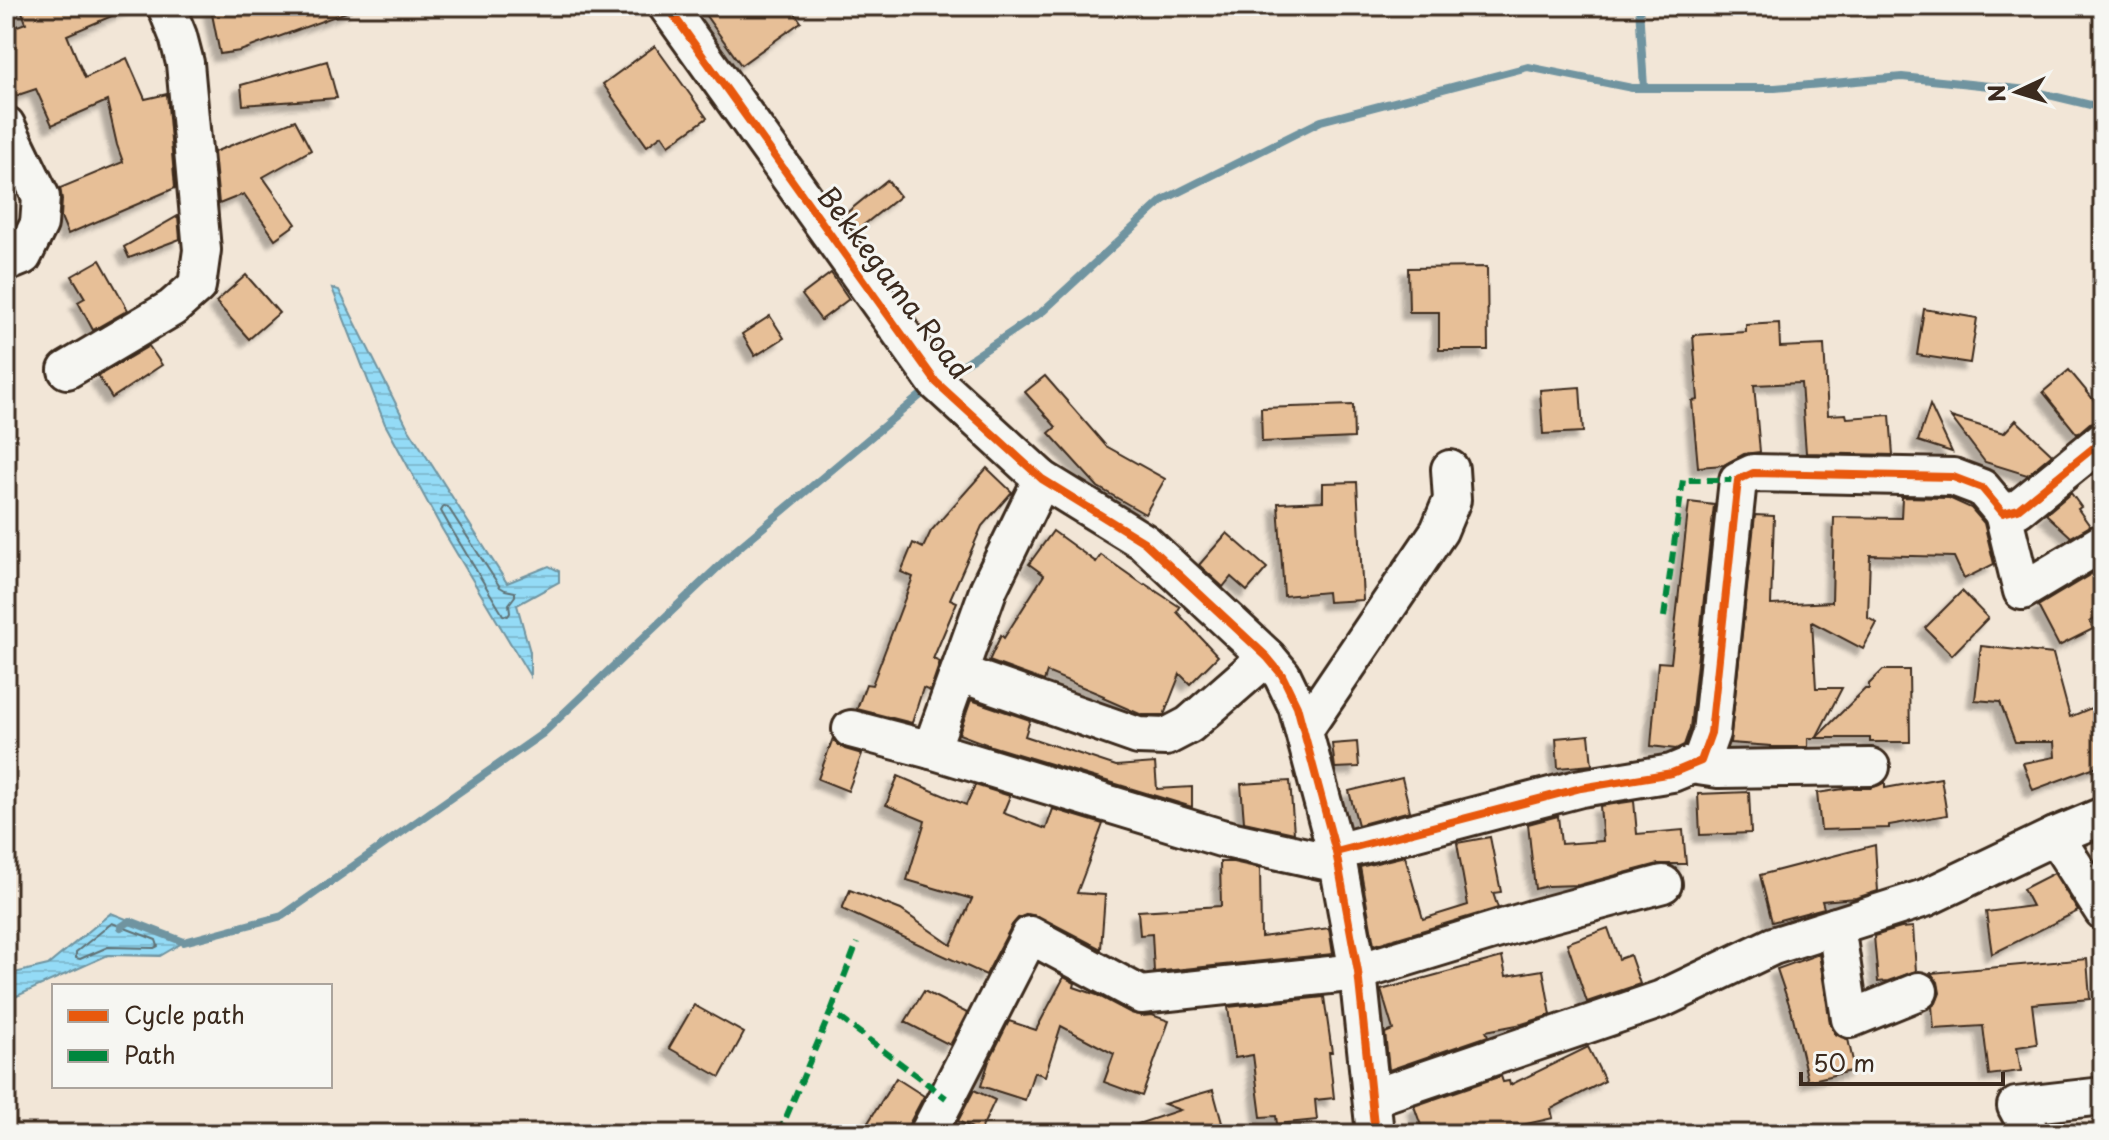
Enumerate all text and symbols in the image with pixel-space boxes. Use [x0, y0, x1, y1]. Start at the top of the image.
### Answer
north arrow [1977, 52, 2057, 132]
text: N [1978, 84, 2013, 103]
street label: Bekkegama Road [808, 176, 982, 388]
legend [52, 984, 332, 1088]
text: Cycle path [124, 996, 245, 1032]
text: Path [124, 1036, 176, 1072]
scale bar [1801, 1036, 2003, 1086]
text: 50 m [1813, 1044, 1875, 1080]

